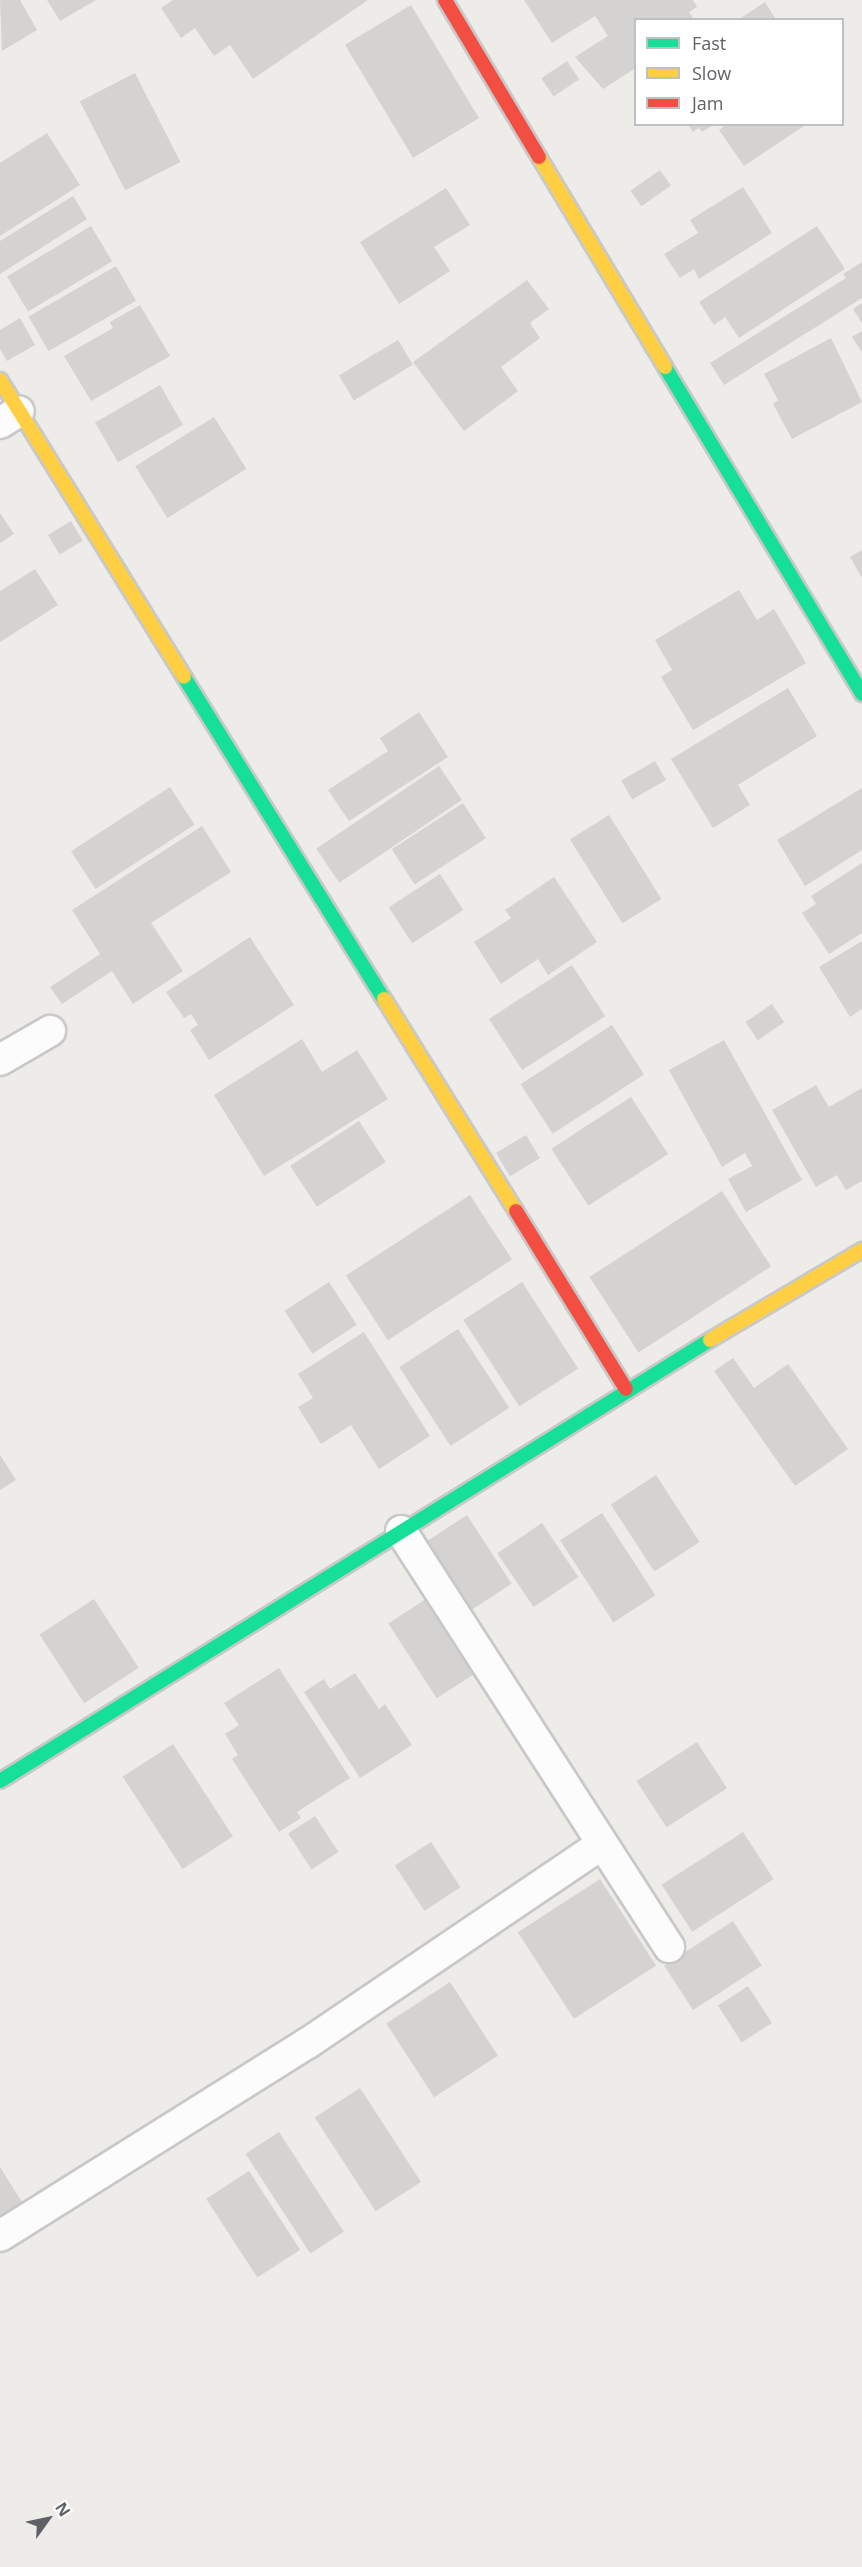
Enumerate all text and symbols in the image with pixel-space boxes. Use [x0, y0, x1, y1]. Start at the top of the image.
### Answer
legend [634, 18, 844, 126]
text: Fast [692, 31, 726, 55]
text: Slow [692, 61, 731, 85]
text: Jam [692, 91, 724, 115]
north arrow [18, 2489, 78, 2549]
text: N [50, 2498, 76, 2521]

